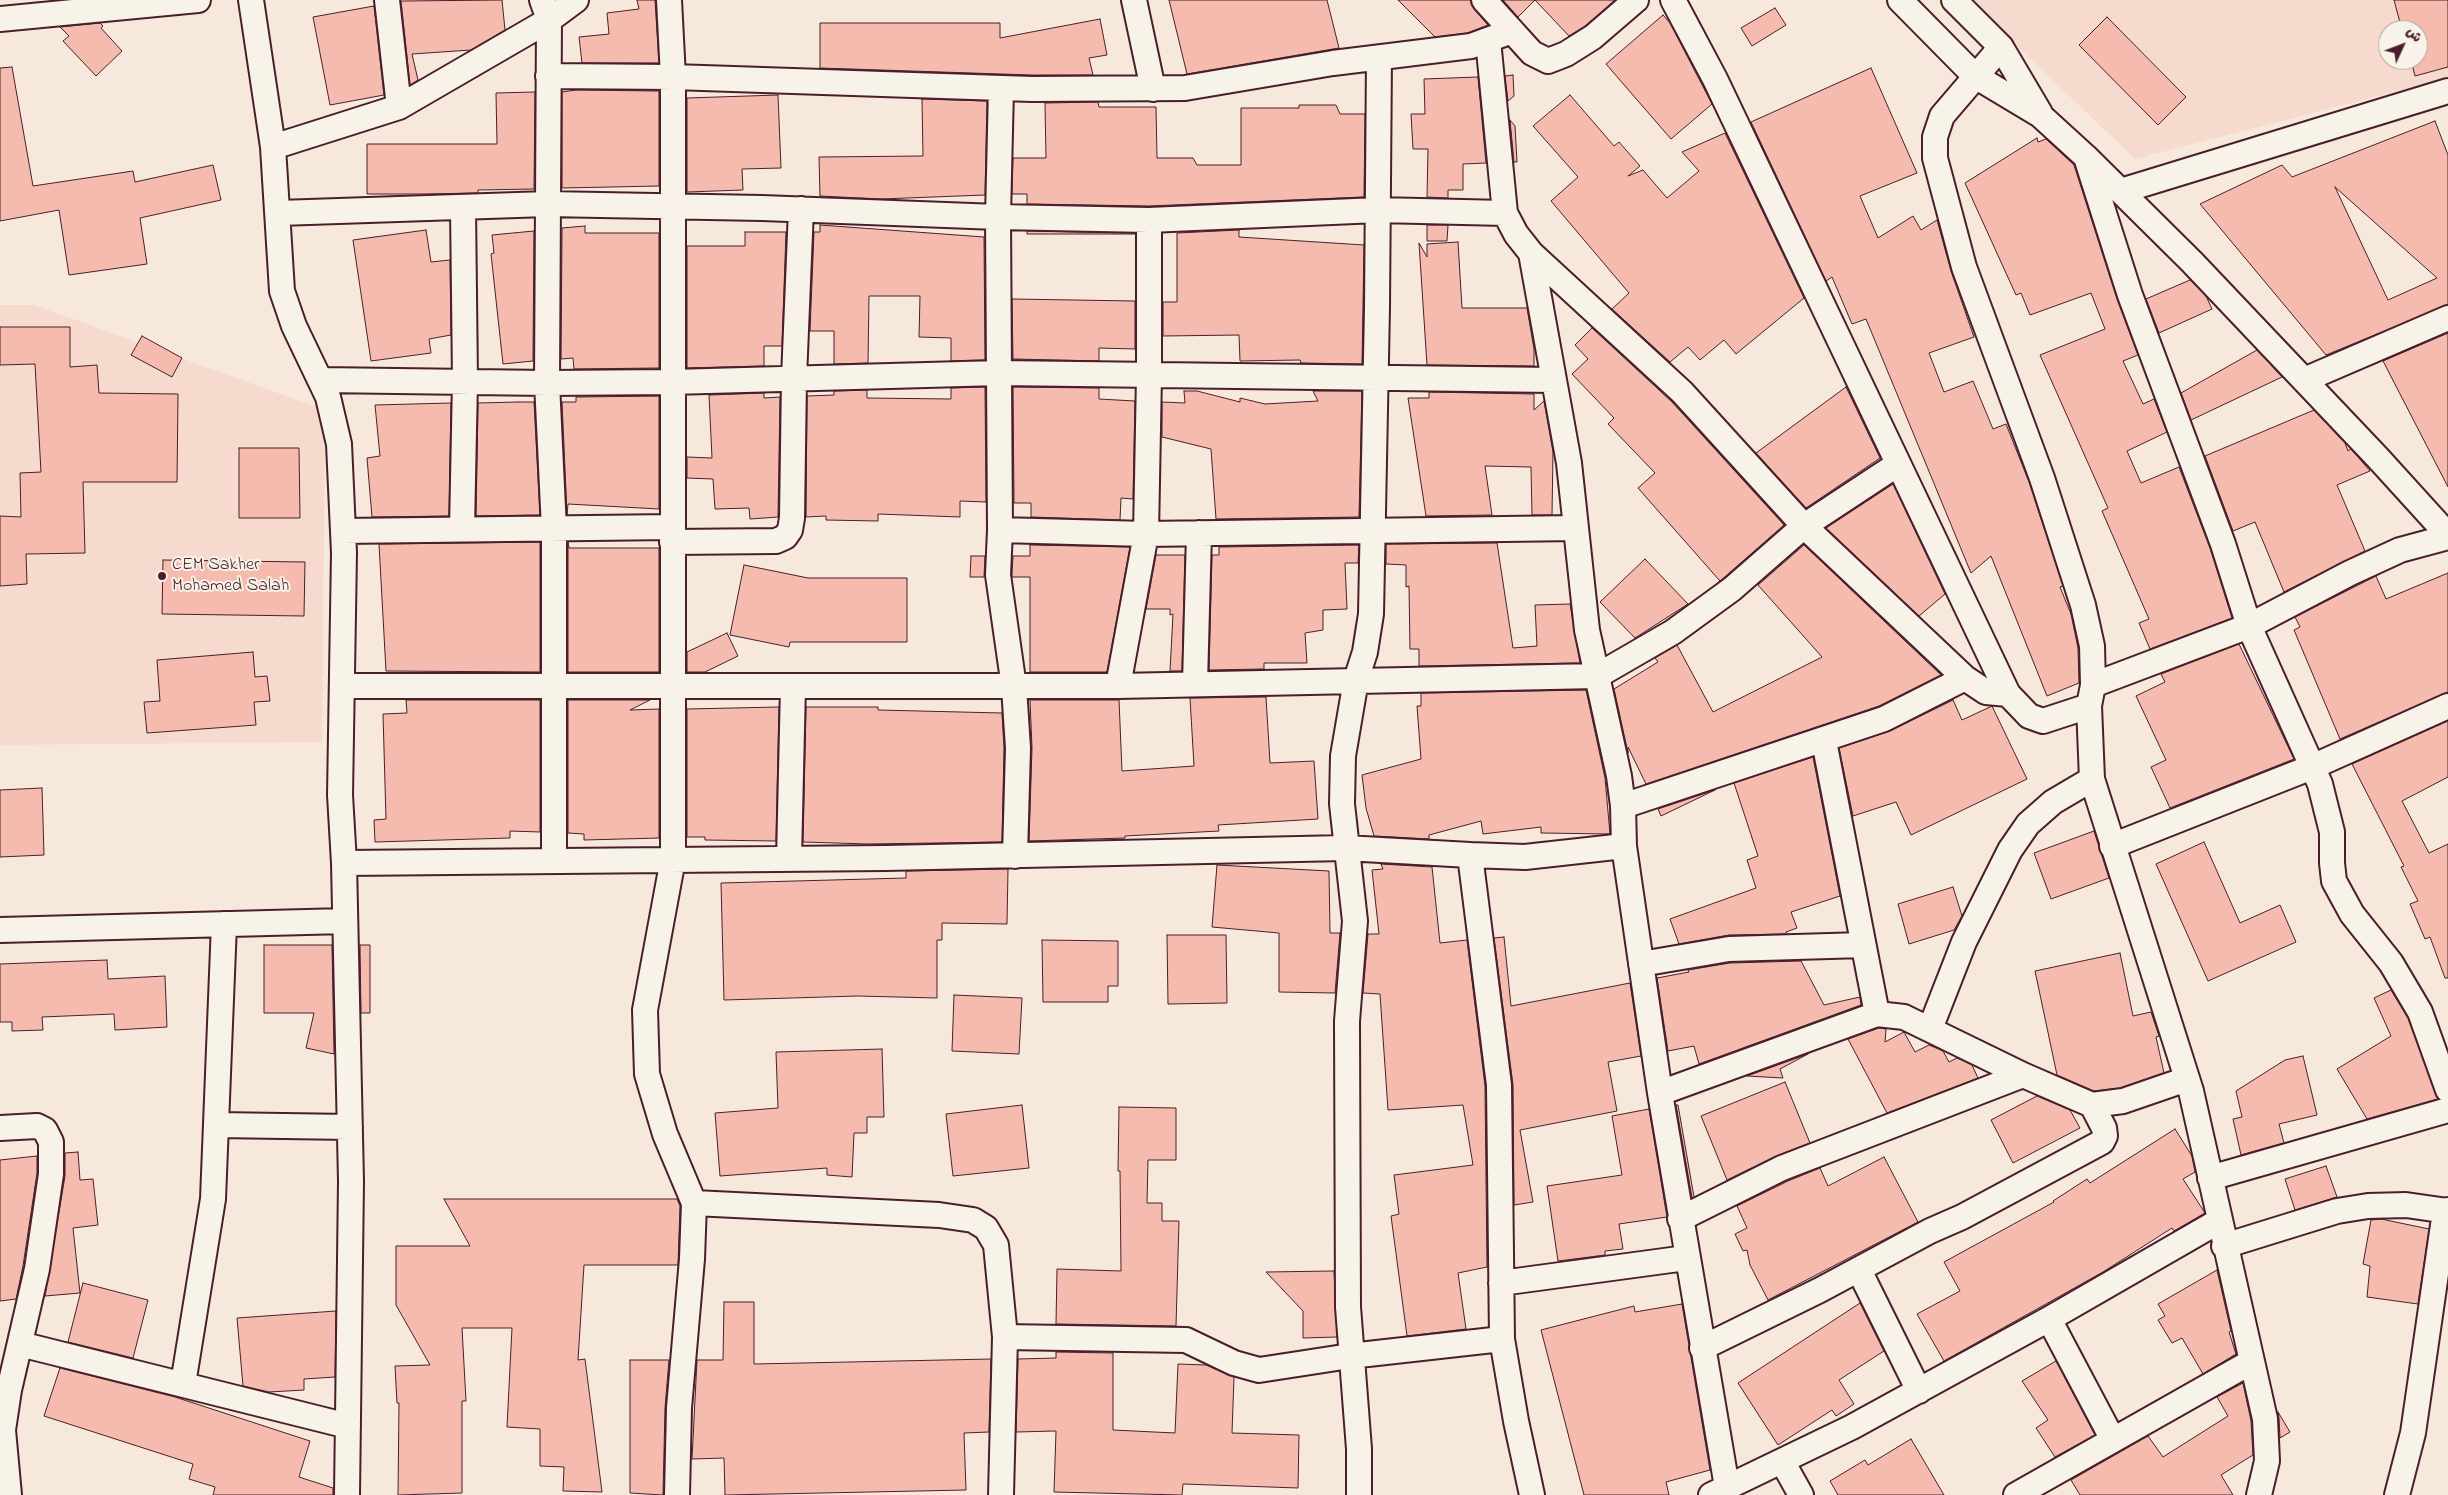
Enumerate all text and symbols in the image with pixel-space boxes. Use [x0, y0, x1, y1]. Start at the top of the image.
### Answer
north arrow [2378, 20, 2428, 70]
text: ش [2401, 22, 2427, 48]
place label: CEM Sakher Mohamed Salah [172, 555, 289, 598]
marker: CEM Sakher Mohamed Salah [156, 570, 168, 582]

